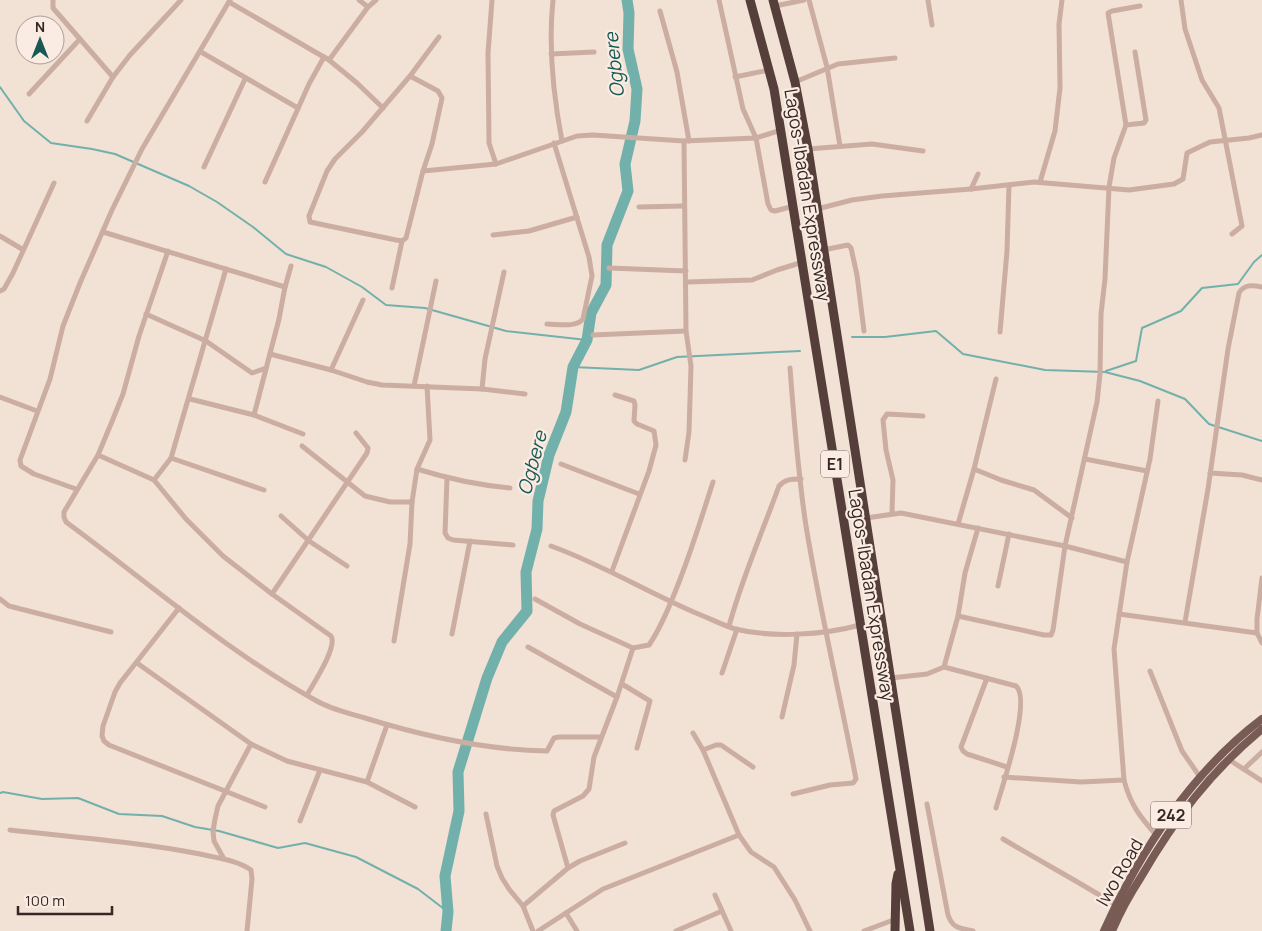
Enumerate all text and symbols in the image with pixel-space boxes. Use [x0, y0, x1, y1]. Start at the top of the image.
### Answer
north arrow [15, 15, 65, 65]
text: N [35, 17, 45, 36]
water label: Ogbere [597, 29, 630, 99]
street label: Lagos-Ibadan Expressway [779, 87, 837, 304]
water label: Ogbere [511, 426, 553, 498]
road number: E1 [821, 450, 849, 478]
street label: Lagos-Ibadan Expressway [843, 487, 901, 704]
road number: 242 [1151, 802, 1191, 828]
street label: Iwo Road [1090, 834, 1148, 910]
scale bar [18, 884, 111, 916]
text: 100 m [25, 890, 65, 911]

